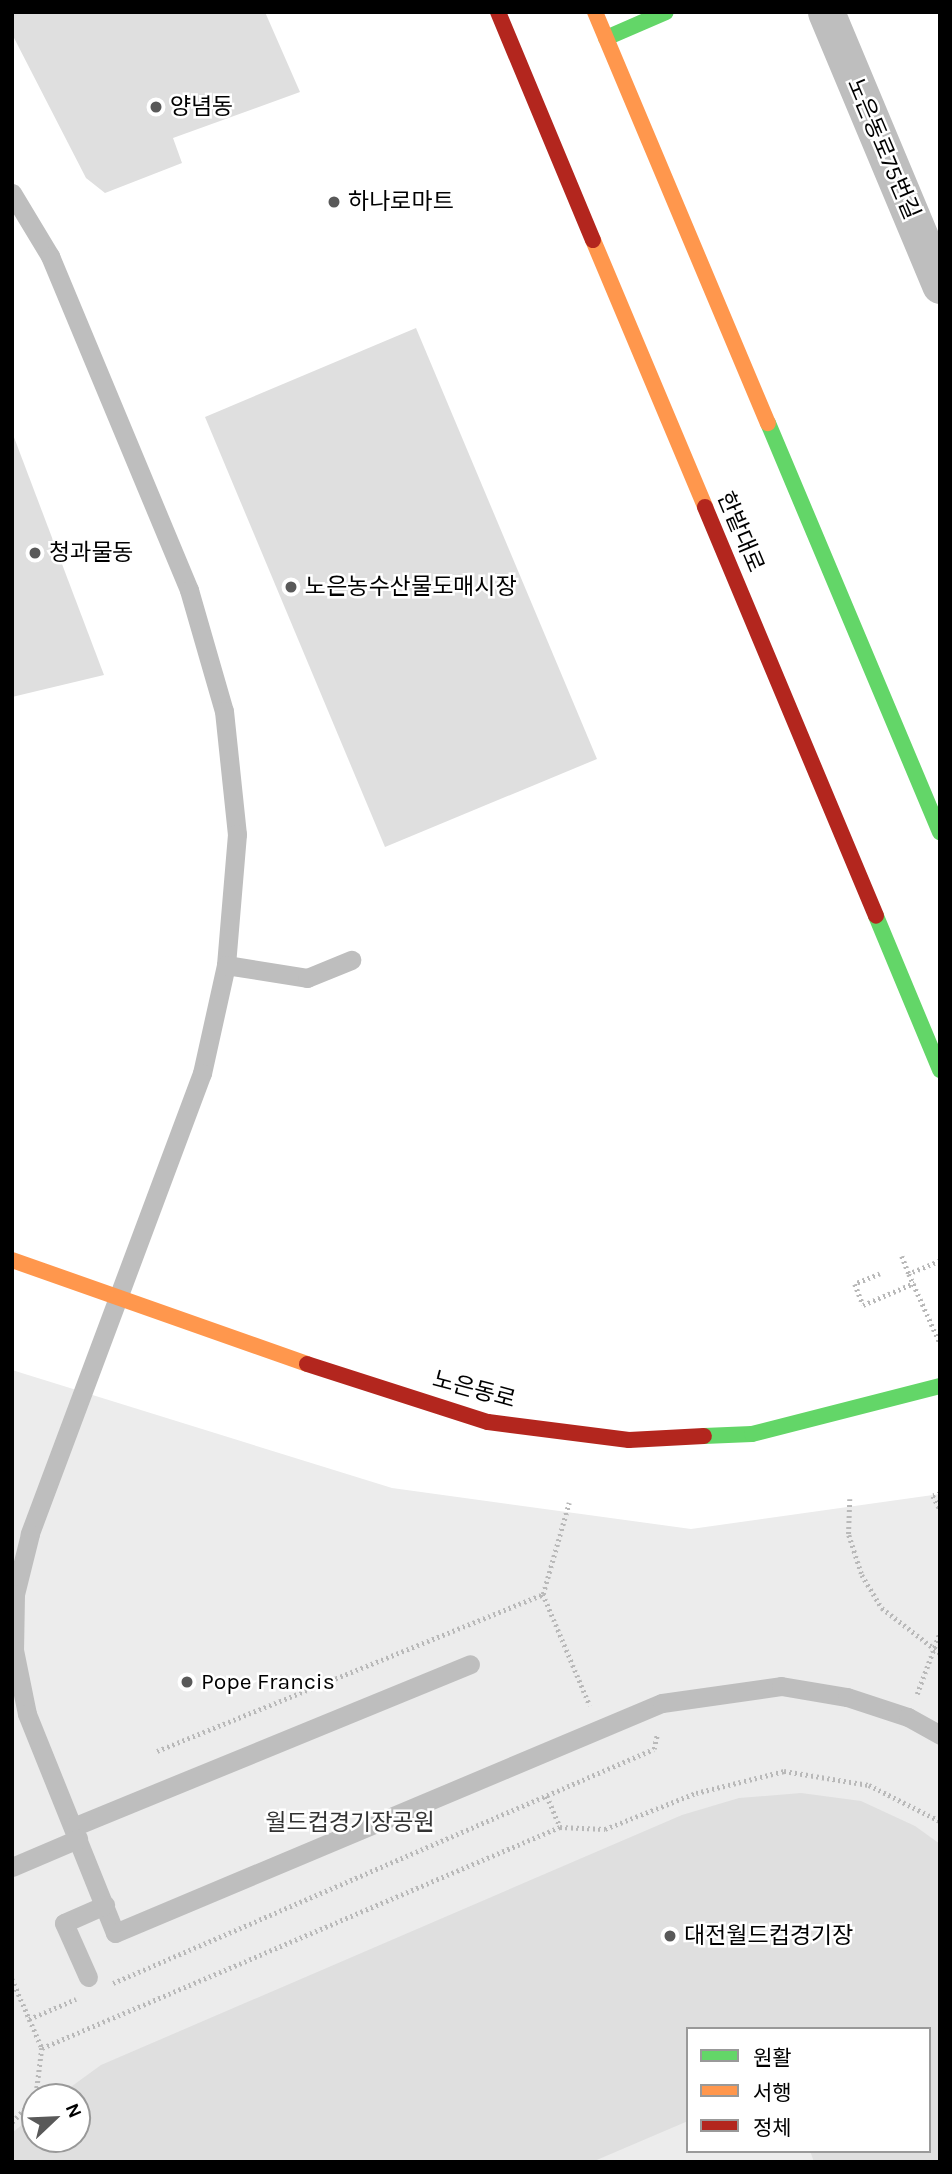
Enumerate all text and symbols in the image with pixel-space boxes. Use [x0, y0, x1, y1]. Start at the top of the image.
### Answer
street label: 노은동로75번길 [841, 74, 925, 224]
place label: 양념동 [170, 93, 233, 121]
marker: 양념동 [148, 99, 164, 115]
place label: 하나로마트 [348, 188, 454, 216]
marker: 하나로마트 [326, 194, 342, 210]
street label: 한밭대로 [711, 488, 769, 576]
place label: 청과물동 [49, 539, 134, 567]
marker: 청과물동 [27, 545, 43, 561]
place label: 노은농수산물도매시장 [305, 573, 517, 601]
marker: 노은농수산물도매시장 [283, 579, 299, 595]
street label: 노은동로 [430, 1366, 518, 1414]
place label: Pope Francis [201, 1668, 335, 1696]
marker: Pope Francis [179, 1674, 195, 1690]
park label: 월드컵경기장공원 [265, 1809, 435, 1837]
place label: 대전월드컵경기장 [684, 1922, 853, 1950]
marker: 대전월드컵경기장 [662, 1928, 678, 1944]
legend [686, 2027, 931, 2153]
text: 원활 [753, 2046, 792, 2070]
text: 서행 [753, 2081, 792, 2105]
north arrow [21, 2083, 91, 2153]
text: N [61, 2100, 86, 2121]
text: 정체 [753, 2116, 792, 2140]

